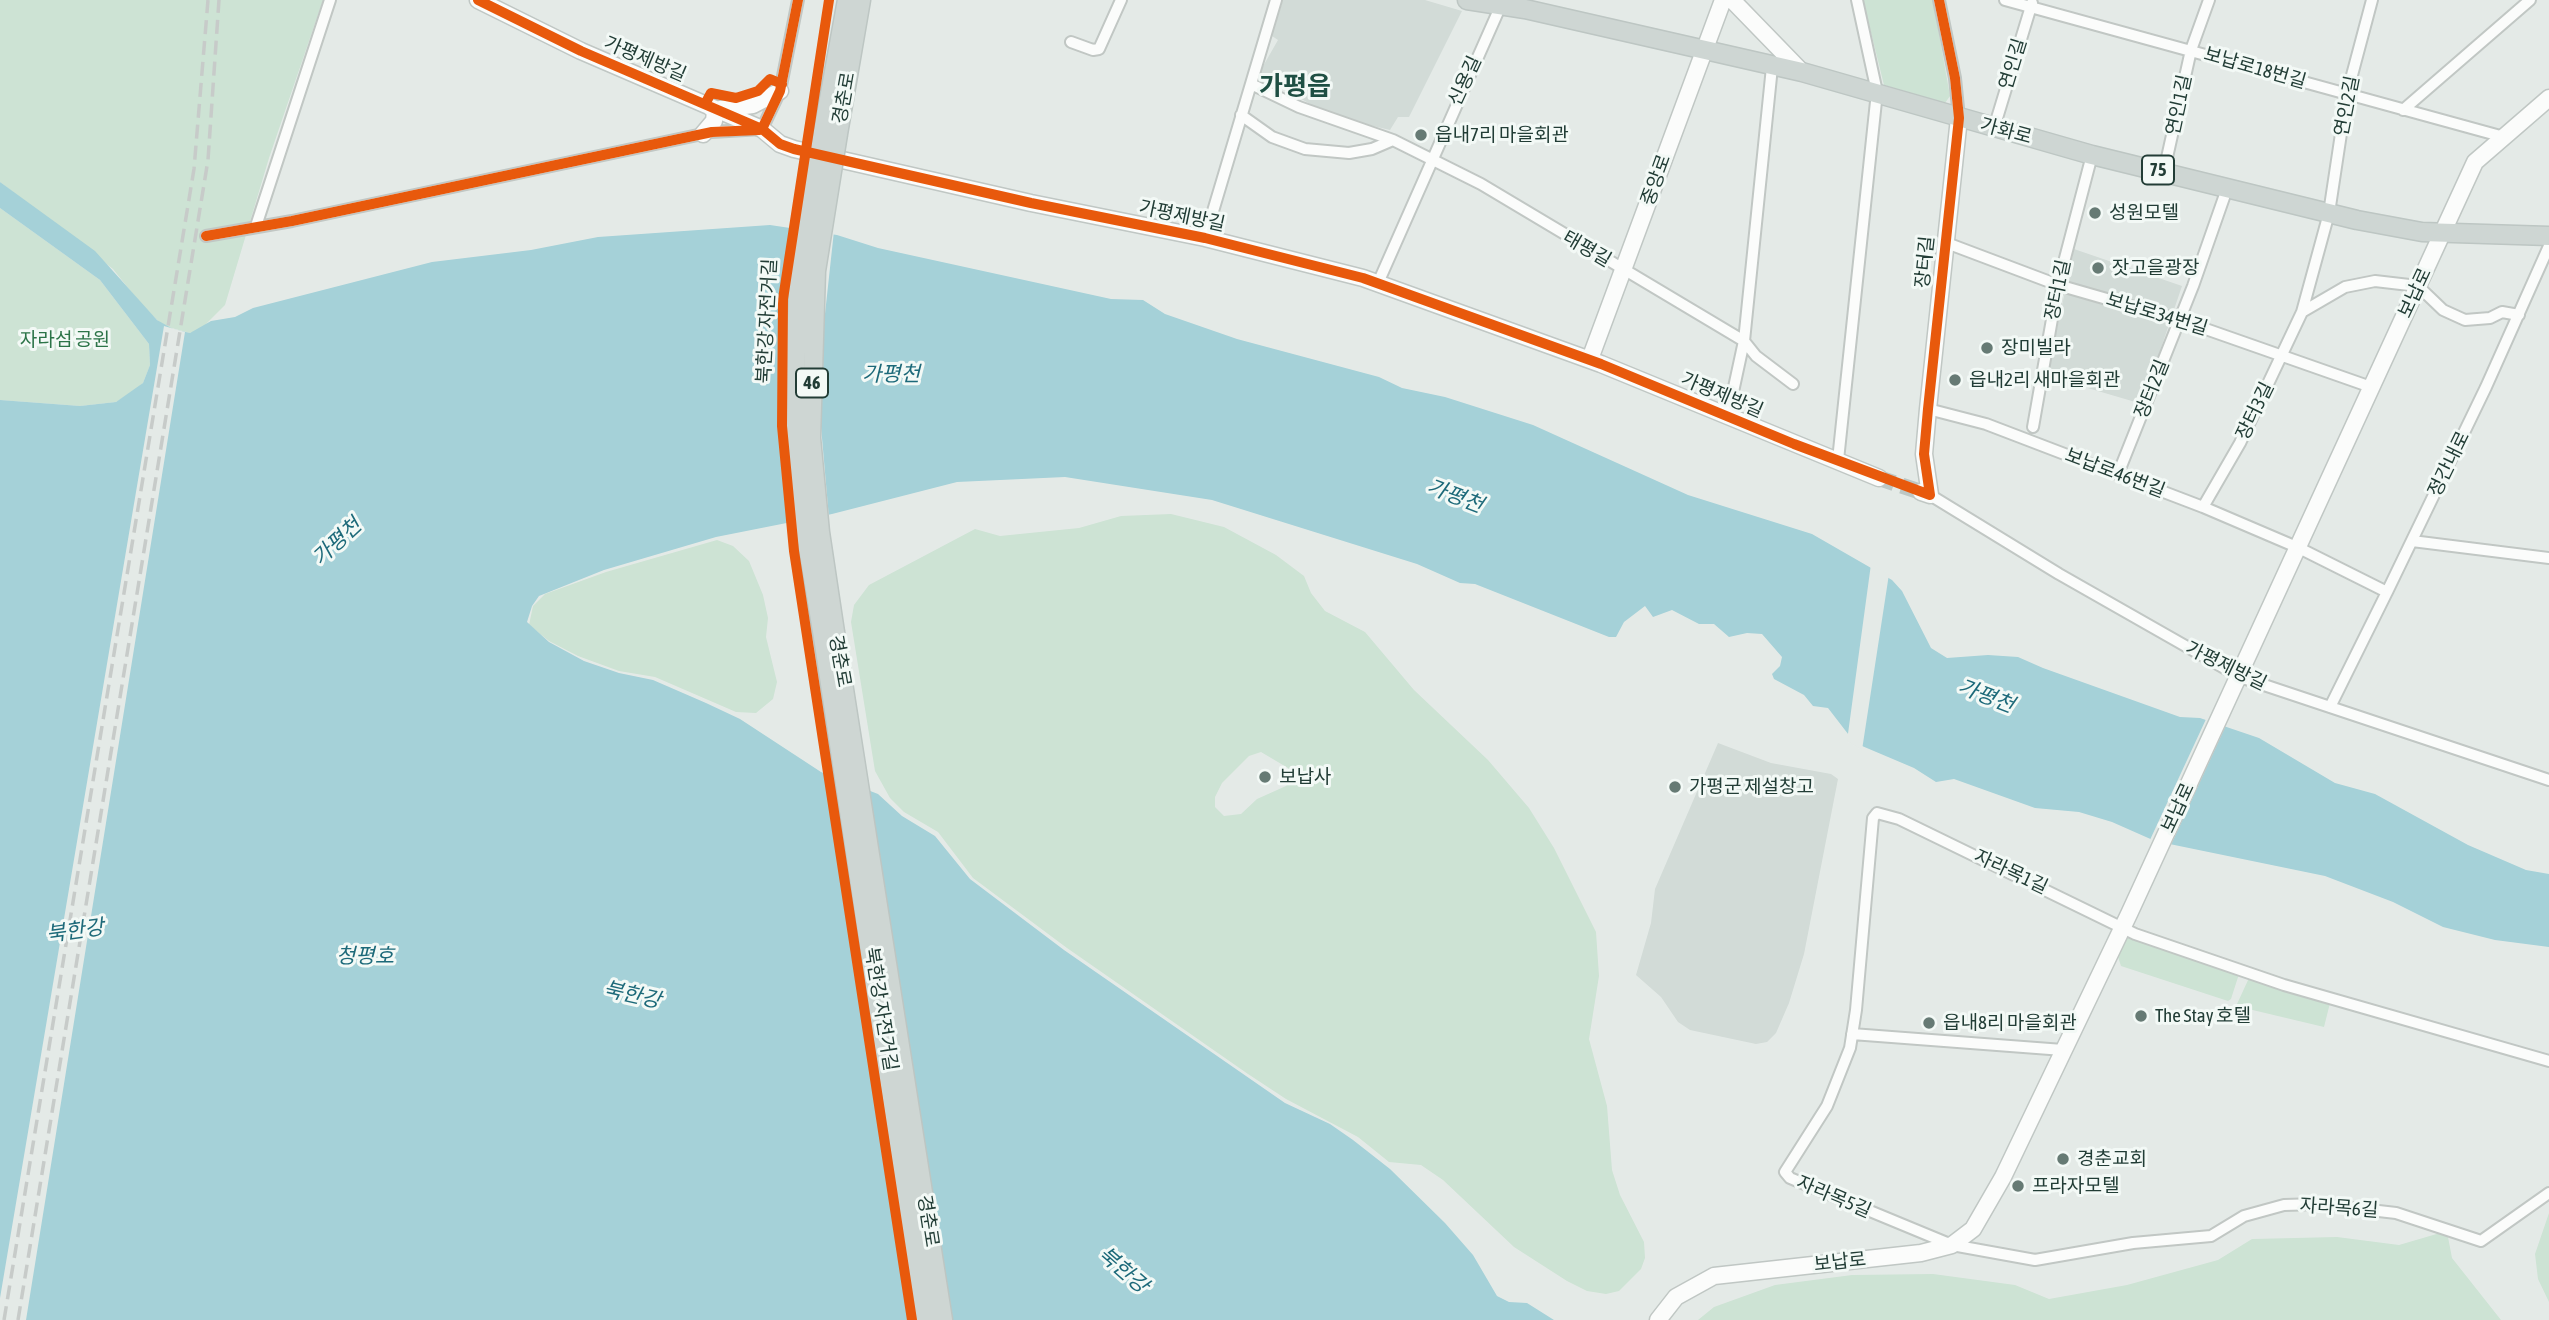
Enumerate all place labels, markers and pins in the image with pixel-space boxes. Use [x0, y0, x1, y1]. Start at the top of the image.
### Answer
place label: 읍내7리 마을회관 [1435, 124, 1569, 146]
marker: 읍내7리 마을회관 [1413, 127, 1429, 143]
place label: 성원모텔 [2109, 202, 2179, 224]
marker: 성원모텔 [2087, 205, 2103, 221]
place label: 잣고을광장 [2112, 257, 2199, 279]
marker: 잣고을광장 [2090, 260, 2106, 276]
place label: 장미빌라 [2001, 337, 2071, 359]
marker: 장미빌라 [1979, 340, 1995, 356]
place label: 읍내2리 새마을회관 [1969, 369, 2120, 391]
marker: 읍내2리 새마을회관 [1947, 372, 1963, 388]
place label: 보납사 [1279, 766, 1331, 788]
marker: 보납사 [1257, 769, 1273, 785]
place label: 가평군 제설창고 [1689, 776, 1814, 798]
marker: 가평군 제설창고 [1667, 779, 1683, 795]
place label: The Stay 호텔 [2155, 1005, 2251, 1027]
marker: The Stay 호텔 [2133, 1008, 2149, 1024]
place label: 읍내8리 마을회관 [1943, 1012, 2077, 1034]
marker: 읍내8리 마을회관 [1921, 1015, 1937, 1031]
place label: 경춘교회 [2077, 1148, 2147, 1170]
marker: 경춘교회 [2055, 1151, 2071, 1167]
place label: 프라자모텔 [2032, 1175, 2119, 1197]
marker: 프라자모텔 [2010, 1178, 2026, 1194]

